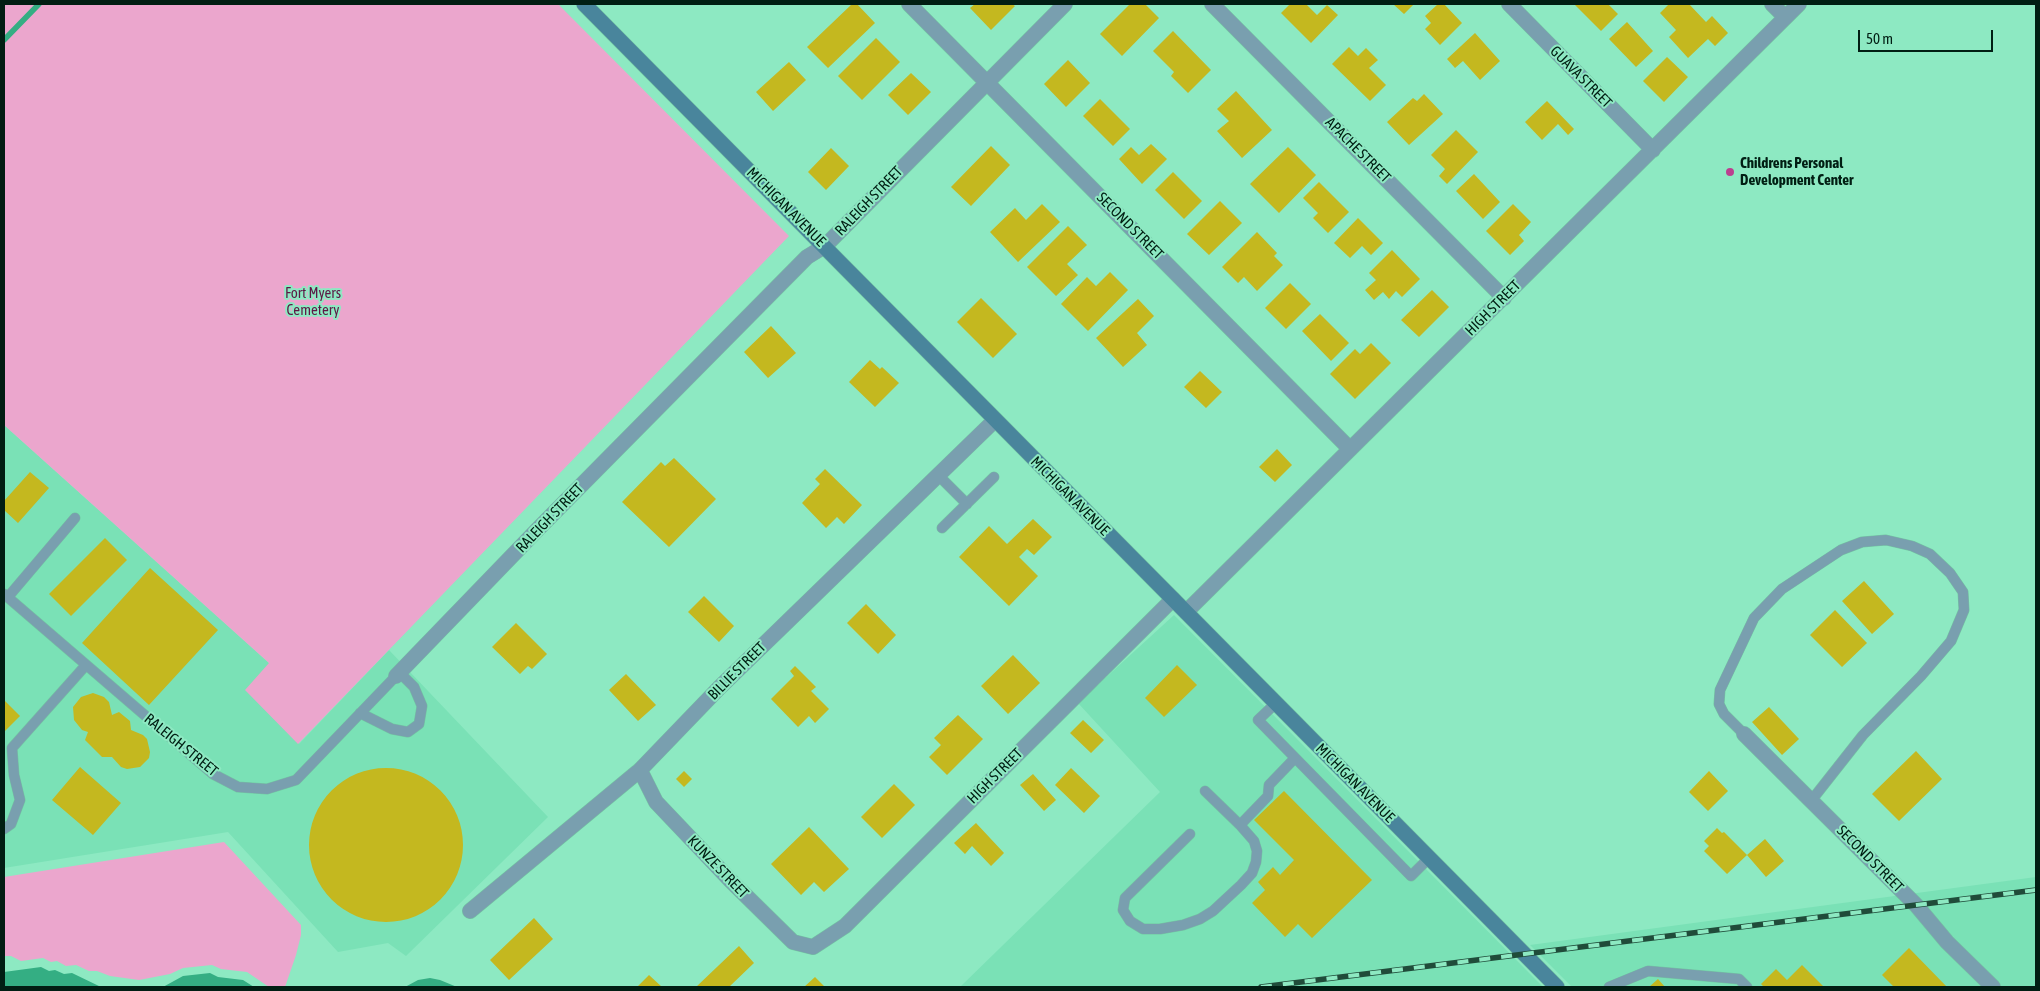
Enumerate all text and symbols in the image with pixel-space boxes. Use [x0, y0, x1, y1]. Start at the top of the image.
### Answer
scale bar [1860, 20, 1995, 52]
text: 50 m [1866, 30, 1893, 47]
street label: GUAVA STREET [1546, 42, 1616, 112]
street label: APACHE STREET [1322, 114, 1394, 186]
place label: Childrens Personal Development Center [1740, 154, 1853, 189]
street label: RALEIGH STREET [831, 163, 907, 239]
street label: MICHIGAN AVENUE [743, 164, 829, 250]
marker: Childrens Personal Development Center [1724, 166, 1736, 178]
street label: SECOND STREET [1093, 189, 1167, 263]
street label: HIGH STREET [1462, 277, 1524, 339]
park label: Fort Myers Cemetery [285, 284, 341, 319]
street label: MICHIGAN AVENUE [1027, 453, 1113, 539]
street label: RALEIGH STREET [512, 480, 588, 556]
street label: BILLIE STREET [704, 638, 770, 704]
street label: RALEIGH STREET [141, 710, 221, 780]
street label: MICHIGAN AVENUE [1312, 740, 1398, 826]
street label: HIGH STREET [964, 745, 1026, 807]
street label: SECOND STREET [1833, 822, 1907, 896]
street label: KUNZE STREET [684, 832, 752, 902]

